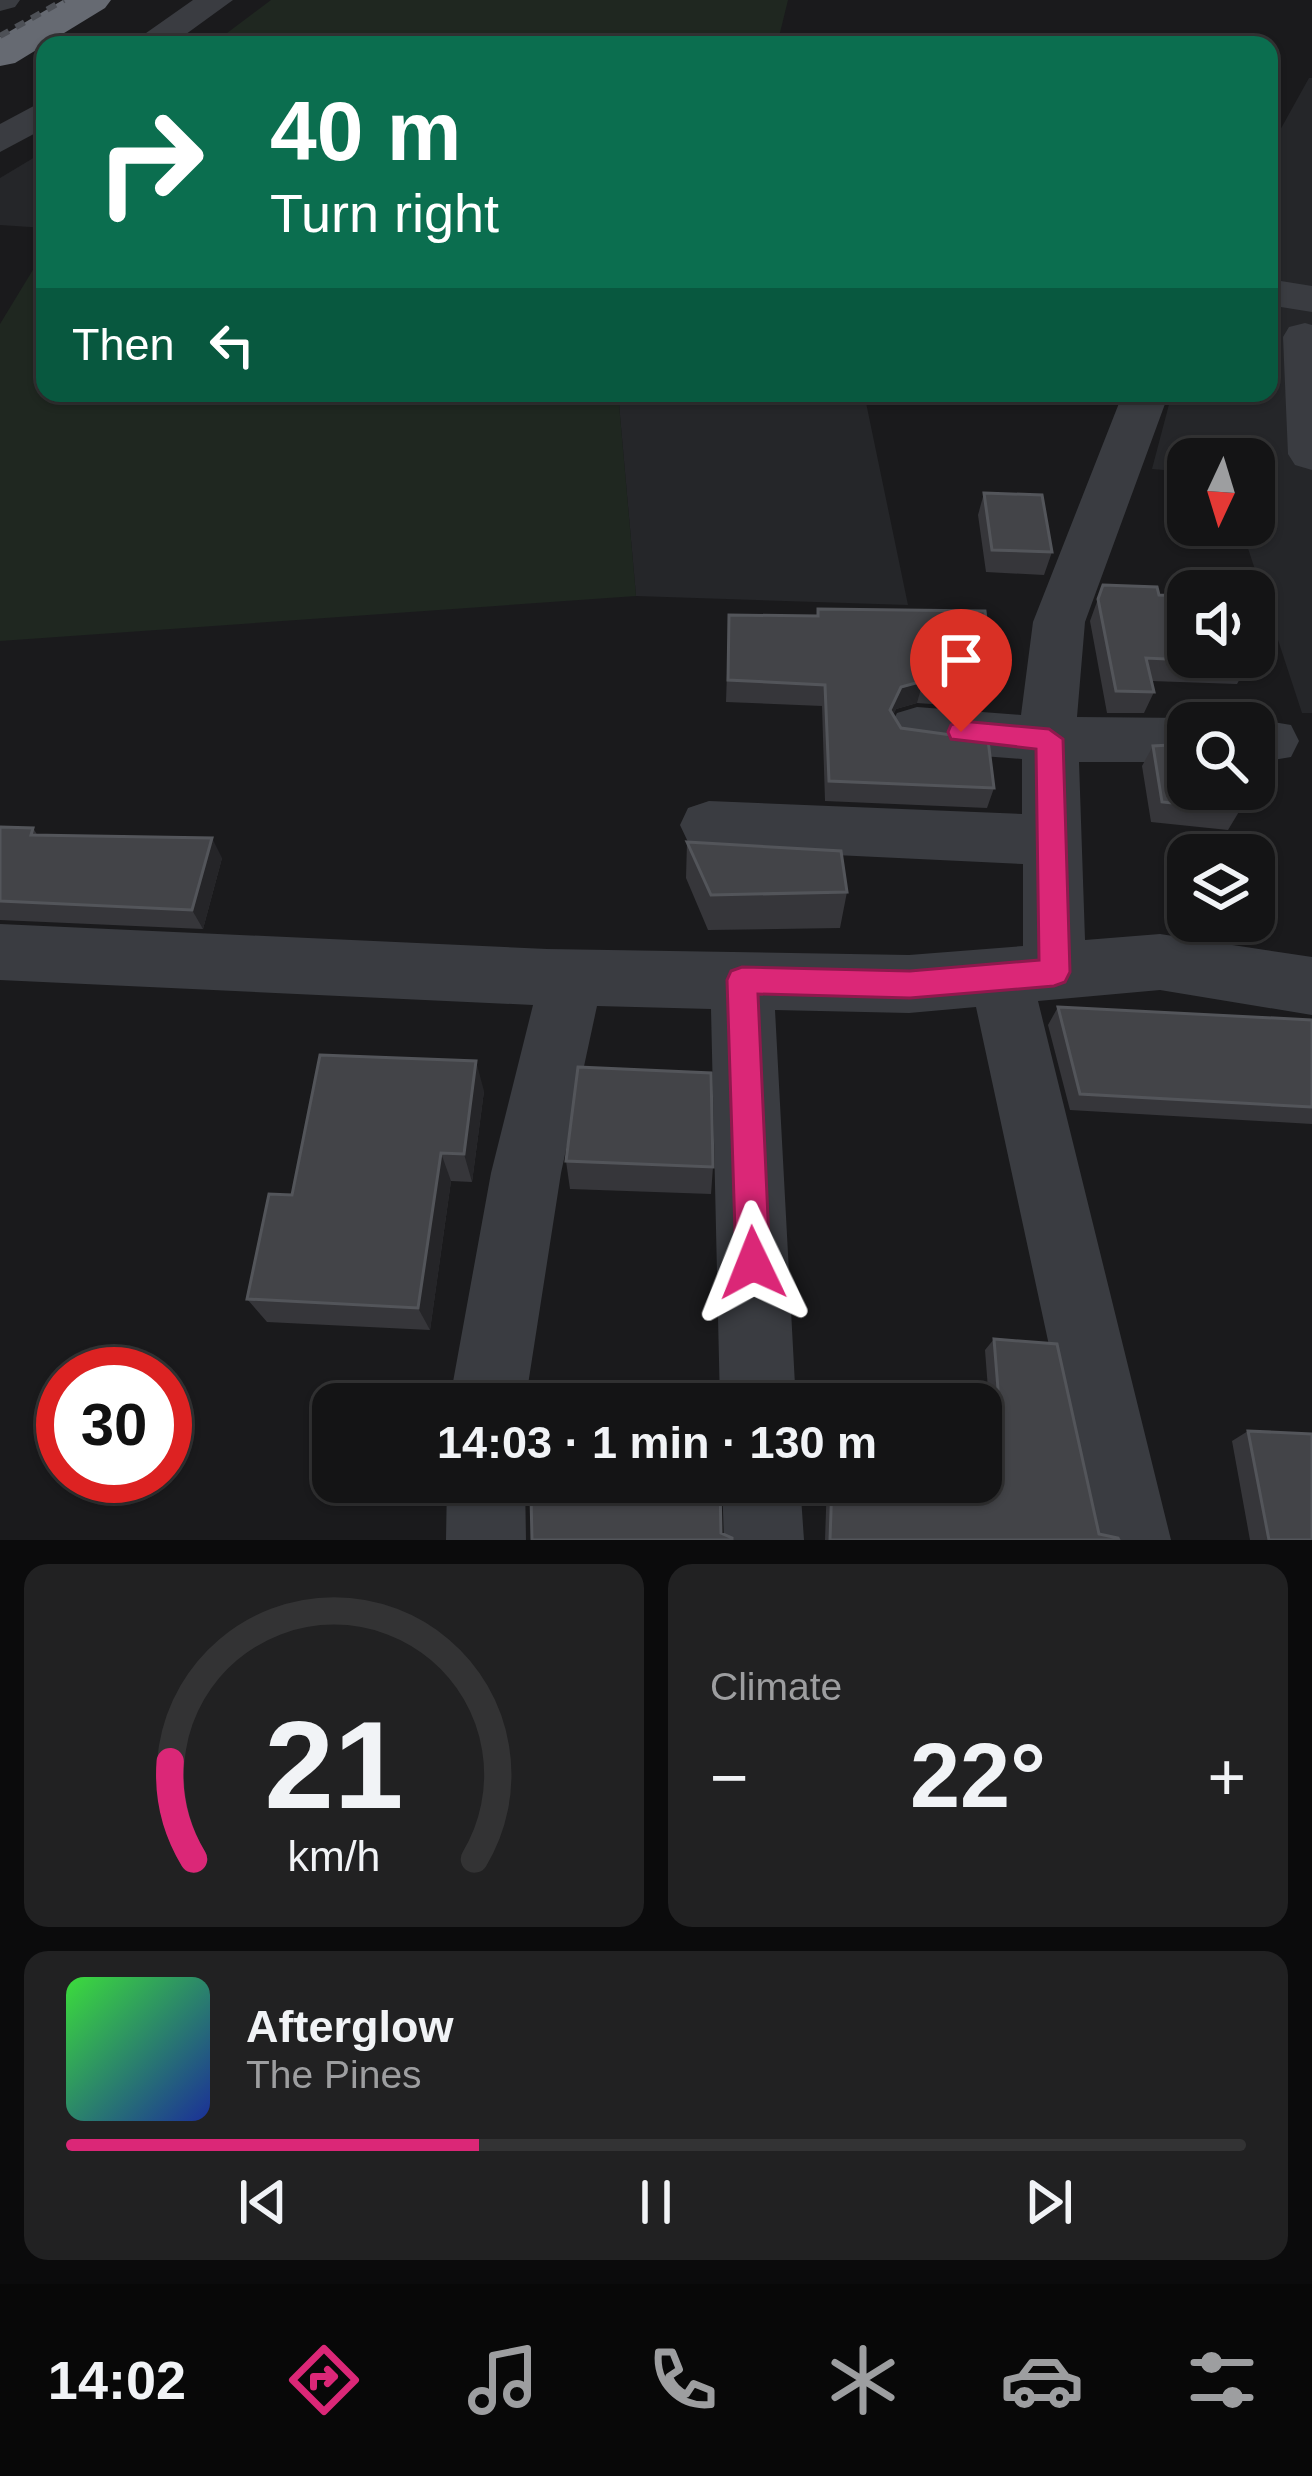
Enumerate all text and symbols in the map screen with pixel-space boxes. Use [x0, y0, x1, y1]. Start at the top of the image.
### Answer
icon: right [72, 84, 228, 240]
text: 40 m [270, 84, 461, 178]
text: Turn right [270, 183, 499, 243]
icon: left [199, 312, 265, 378]
text: Then [72, 319, 175, 370]
north arrow [1167, 438, 1275, 546]
map controls [1167, 438, 1275, 942]
button: sound [1167, 570, 1275, 678]
pin [910, 609, 1012, 732]
icon: arrive [928, 627, 994, 693]
button: search [1167, 702, 1275, 810]
button: layers [1167, 834, 1275, 942]
position arrow [690, 1200, 816, 1326]
speed limit sign: 30 [36, 1347, 192, 1503]
text: 14:03 · 1 min · 130 m [437, 1417, 877, 1468]
text: Climate [710, 1665, 842, 1708]
text: 21 [265, 1695, 403, 1834]
text: 22° [910, 1726, 1046, 1826]
text: − [710, 1740, 749, 1814]
text: + [1207, 1740, 1246, 1814]
text: km/h [288, 1831, 380, 1879]
text: Afterglow [246, 2001, 454, 2052]
text: The Pines [246, 2053, 422, 2096]
icon: previous [230, 2169, 296, 2235]
icon: pause [623, 2169, 689, 2235]
icon: next [1016, 2169, 1082, 2235]
icon: directions [282, 2338, 366, 2422]
icon: music [461, 2338, 545, 2422]
icon: phone [641, 2338, 725, 2422]
icon: climate [821, 2338, 905, 2422]
icon: car [1000, 2338, 1084, 2422]
icon: filters [1180, 2338, 1264, 2422]
text: 14:02 [48, 2350, 186, 2410]

